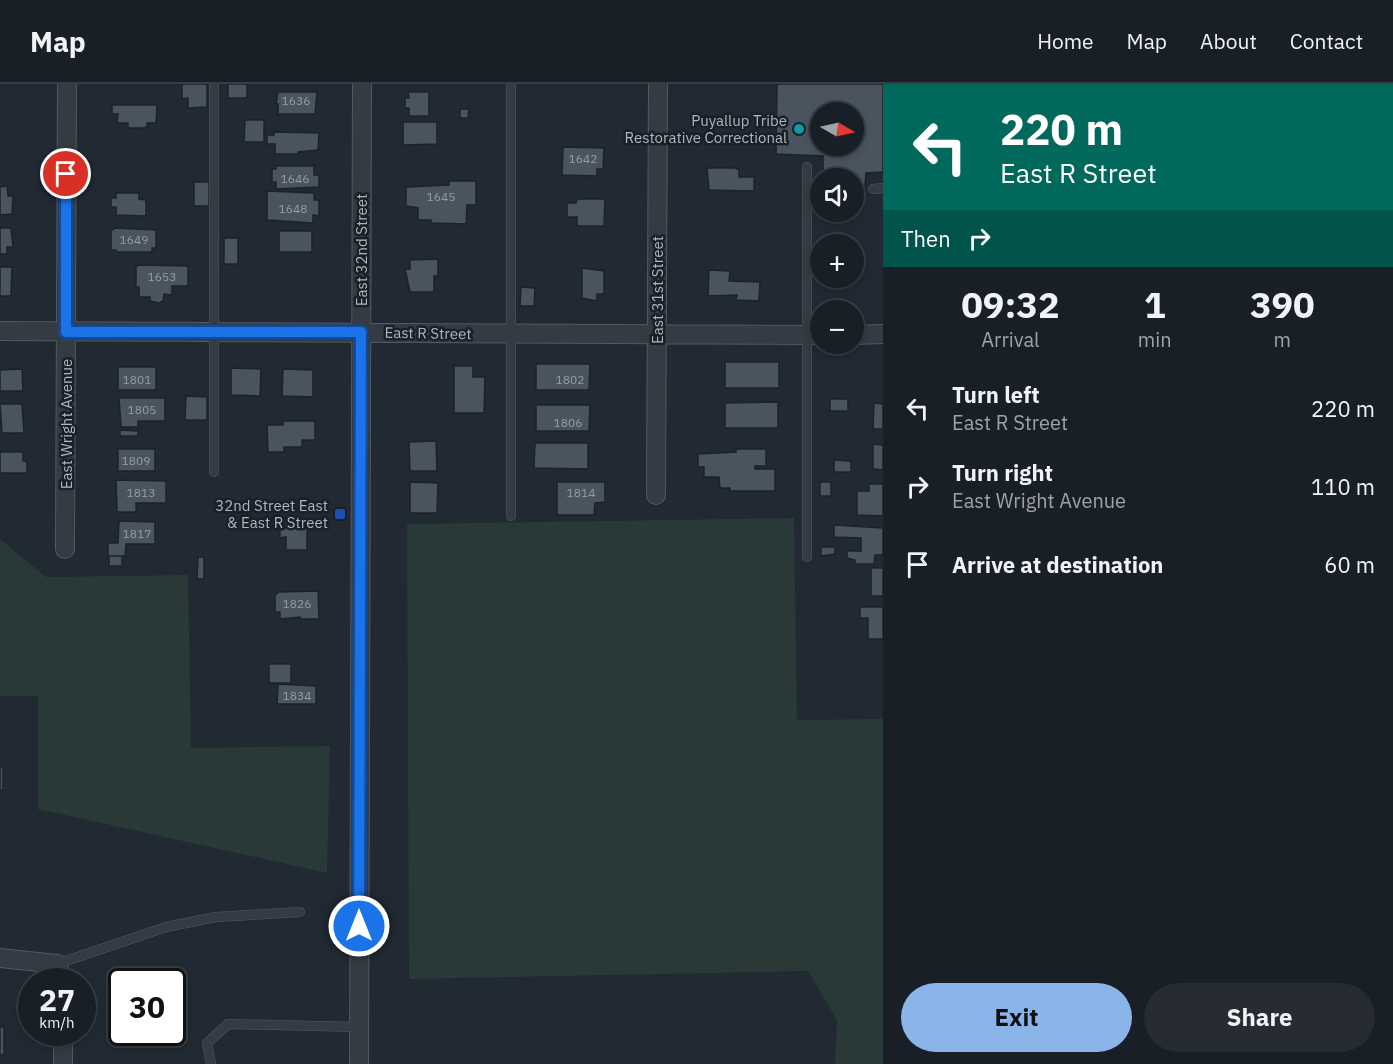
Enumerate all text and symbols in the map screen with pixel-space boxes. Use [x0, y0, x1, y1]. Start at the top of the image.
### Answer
text: Map [30, 23, 86, 60]
text: Home [1037, 27, 1094, 55]
text: Map [1127, 27, 1167, 55]
text: About [1200, 27, 1257, 55]
text: Contact [1290, 27, 1363, 55]
house number: 1636 [282, 93, 310, 108]
north arrow [810, 102, 864, 156]
map controls [810, 102, 864, 354]
text: 220 m [1000, 102, 1123, 157]
icon: left [901, 108, 979, 186]
place label: Puyallup Tribe Restorative Correctional [625, 111, 787, 147]
marker: Puyallup Tribe Restorative Correctional [792, 122, 806, 136]
pin [40, 148, 91, 199]
house number: 1642 [569, 151, 597, 166]
text: East R Street [1000, 155, 1157, 190]
icon: arrive [49, 157, 82, 190]
button: sound [810, 168, 864, 222]
house number: 1646 [281, 171, 309, 186]
house number: 1645 [427, 189, 455, 204]
street label: East 32nd Street [352, 194, 371, 306]
house number: 1648 [279, 201, 307, 216]
icon: right [963, 222, 996, 255]
text: Then [901, 224, 951, 253]
house number: 1649 [120, 232, 148, 247]
button: + [810, 234, 864, 288]
street label: East 31st Street [648, 236, 667, 344]
house number: 1653 [148, 269, 176, 284]
text: 09:32 [961, 281, 1060, 328]
text: 1 [1144, 281, 1166, 328]
text: 390 [1250, 281, 1315, 328]
button: − [810, 300, 864, 354]
street label: East R Street [384, 323, 472, 343]
text: Arrival [981, 326, 1040, 353]
text: min [1138, 326, 1172, 353]
text: m [1274, 326, 1291, 353]
street label: East Wright Avenue [57, 359, 76, 489]
house number: 1801 [123, 372, 151, 387]
house number: 1802 [556, 372, 584, 387]
text: Turn left [952, 380, 1040, 409]
icon: left [901, 392, 934, 425]
text: 220 m [1311, 394, 1375, 423]
house number: 1805 [128, 402, 156, 417]
text: East R Street [952, 409, 1068, 436]
house number: 1806 [554, 415, 582, 430]
house number: 1809 [122, 453, 150, 468]
text: Turn right [952, 458, 1053, 487]
icon: right [901, 470, 934, 503]
text: 110 m [1311, 472, 1375, 501]
house number: 1813 [127, 485, 155, 500]
house number: 1814 [567, 485, 595, 500]
text: East Wright Avenue [952, 487, 1126, 514]
place label: 32nd Street East & East R Street [215, 496, 328, 532]
marker: 32nd Street East & East R Street [333, 507, 347, 521]
house number: 1817 [123, 526, 151, 541]
icon: arrive [901, 548, 934, 581]
text: Arrive at destination [952, 550, 1163, 579]
text: 60 m [1324, 550, 1375, 579]
house number: 1826 [283, 596, 311, 611]
house number: 1834 [283, 688, 311, 703]
position arrow [327, 894, 391, 958]
speed limit sign: 30 [108, 968, 186, 1046]
text: 27 [39, 980, 75, 1019]
button: Exit [901, 983, 1132, 1052]
button: Share [1144, 983, 1375, 1052]
text: km/h [39, 1013, 75, 1032]

